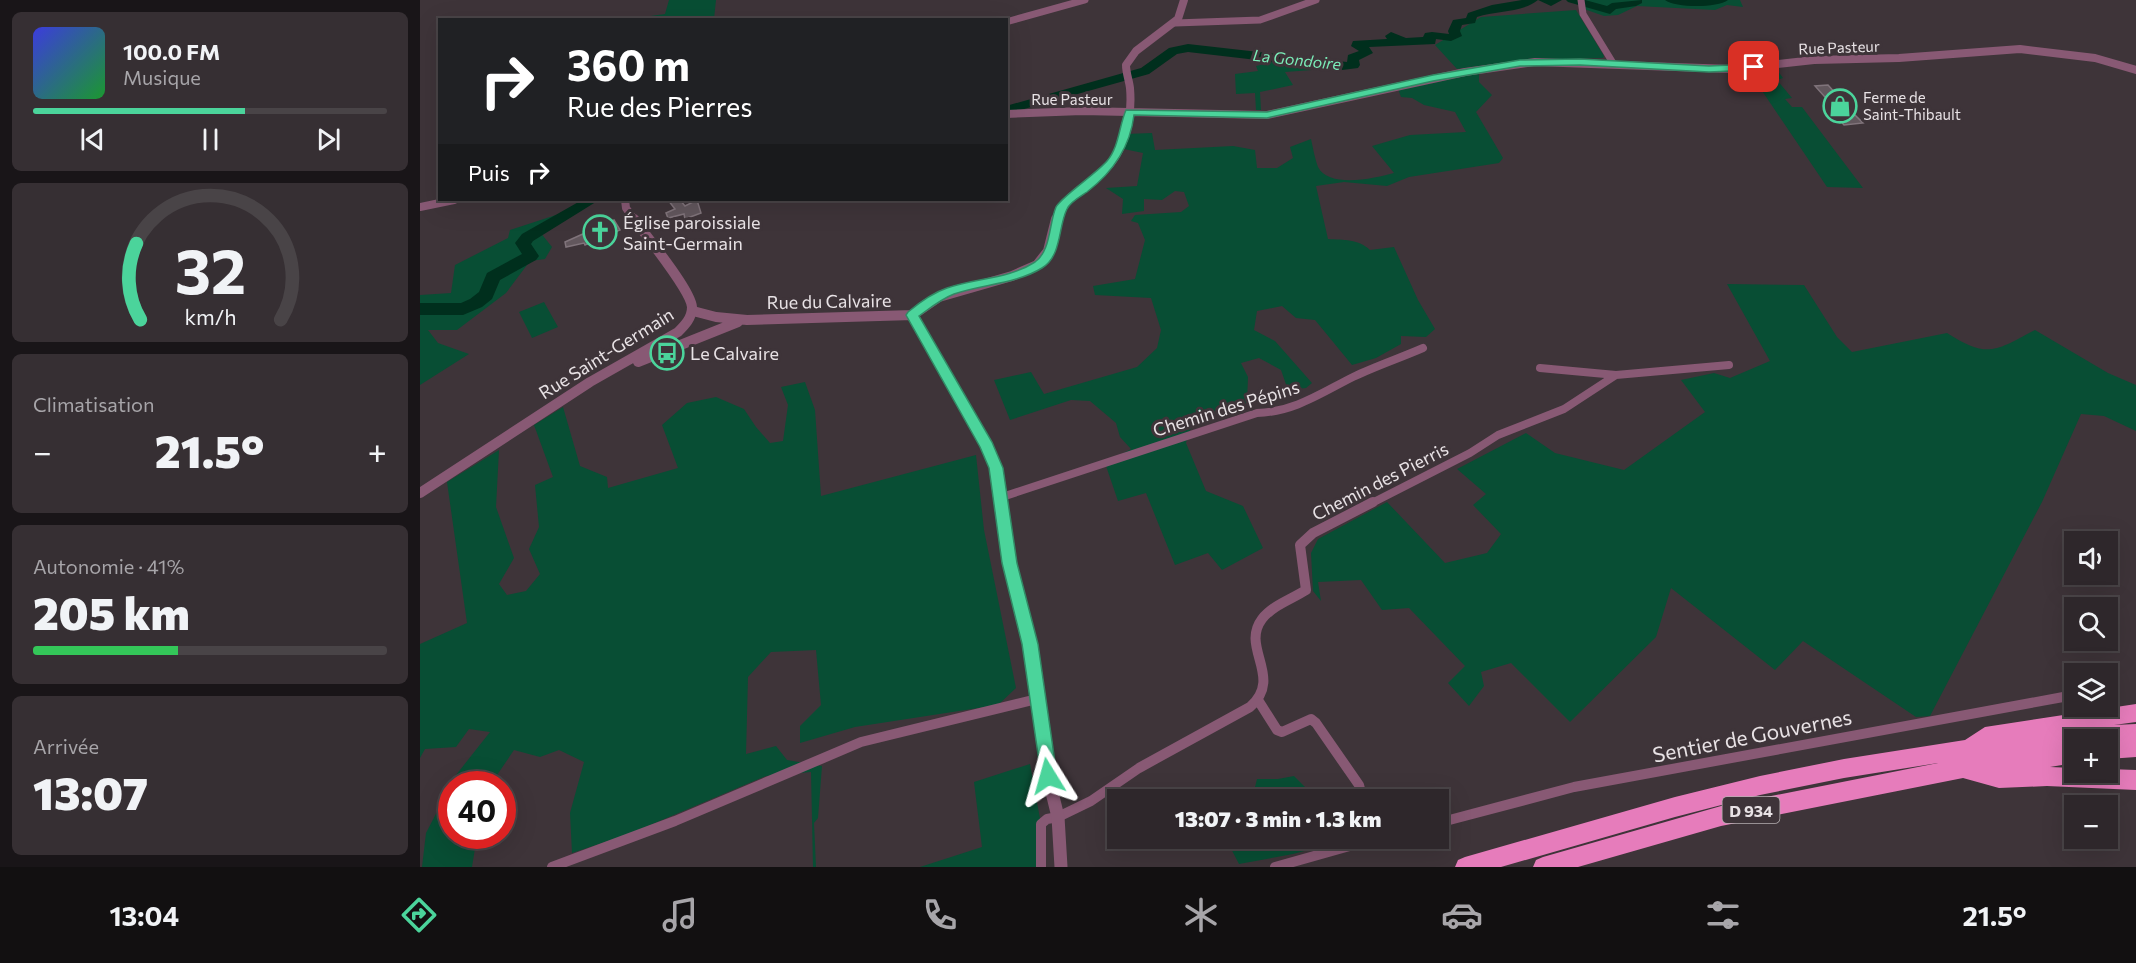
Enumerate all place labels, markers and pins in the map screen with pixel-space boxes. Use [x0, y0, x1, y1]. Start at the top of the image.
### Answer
pin [1728, 41, 1779, 92]
shop icon: Ferme de Saint-Thibault [1822, 88, 1858, 124]
place label: Ferme de Saint-Thibault [1863, 88, 1961, 123]
place label: Église paroissiale Saint-Germain [623, 211, 761, 254]
church icon: Église paroissiale Saint-Germain [582, 214, 618, 250]
bus stop icon: Le Calvaire [649, 335, 685, 371]
place label: Le Calvaire [690, 342, 779, 364]

